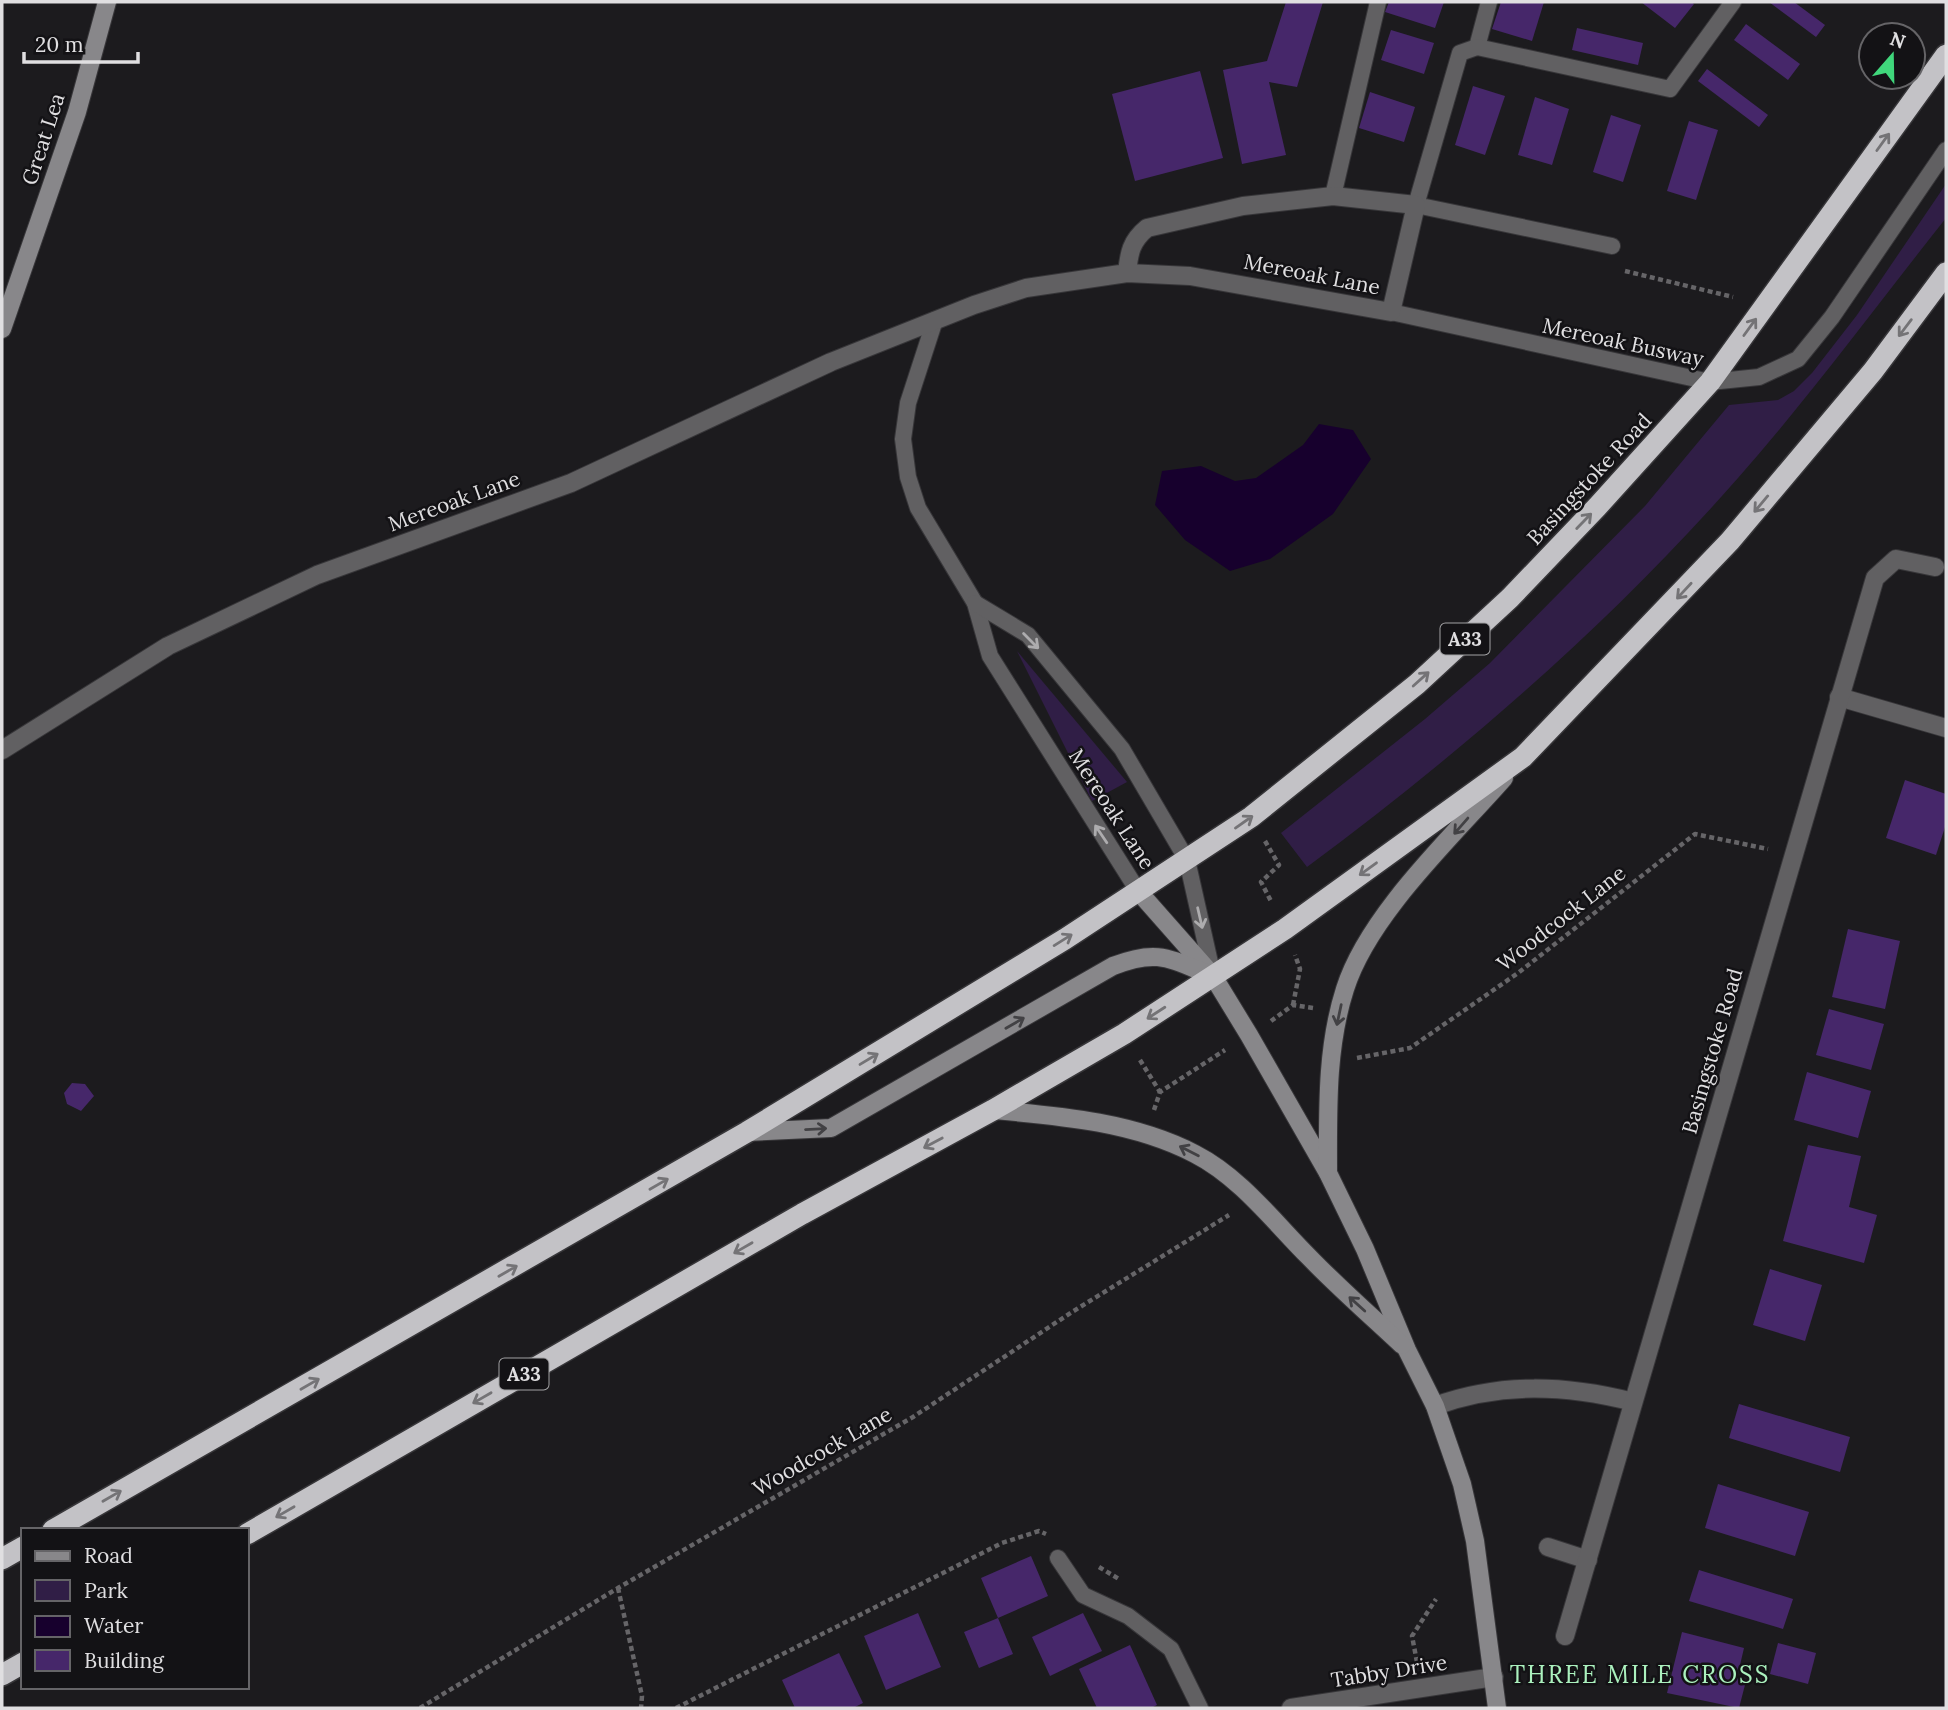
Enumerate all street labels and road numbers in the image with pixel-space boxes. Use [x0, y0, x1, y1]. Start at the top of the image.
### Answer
street label: Great Lea [15, 90, 71, 188]
street label: Mereoak Lane [1242, 248, 1382, 300]
street label: Mereoak Busway [1540, 312, 1706, 372]
street label: Basingstoke Road [1521, 407, 1657, 551]
street label: Mereoak Lane [384, 465, 524, 537]
road number: A33 [1440, 624, 1490, 654]
street label: Mereoak Lane [1063, 744, 1161, 874]
street label: Woodcock Lane [1491, 859, 1631, 977]
street label: Basingstoke Road [1675, 965, 1749, 1137]
road number: A33 [500, 1358, 548, 1390]
street label: Woodcock Lane [748, 1400, 896, 1502]
street label: Tabby Drive [1329, 1649, 1449, 1693]

